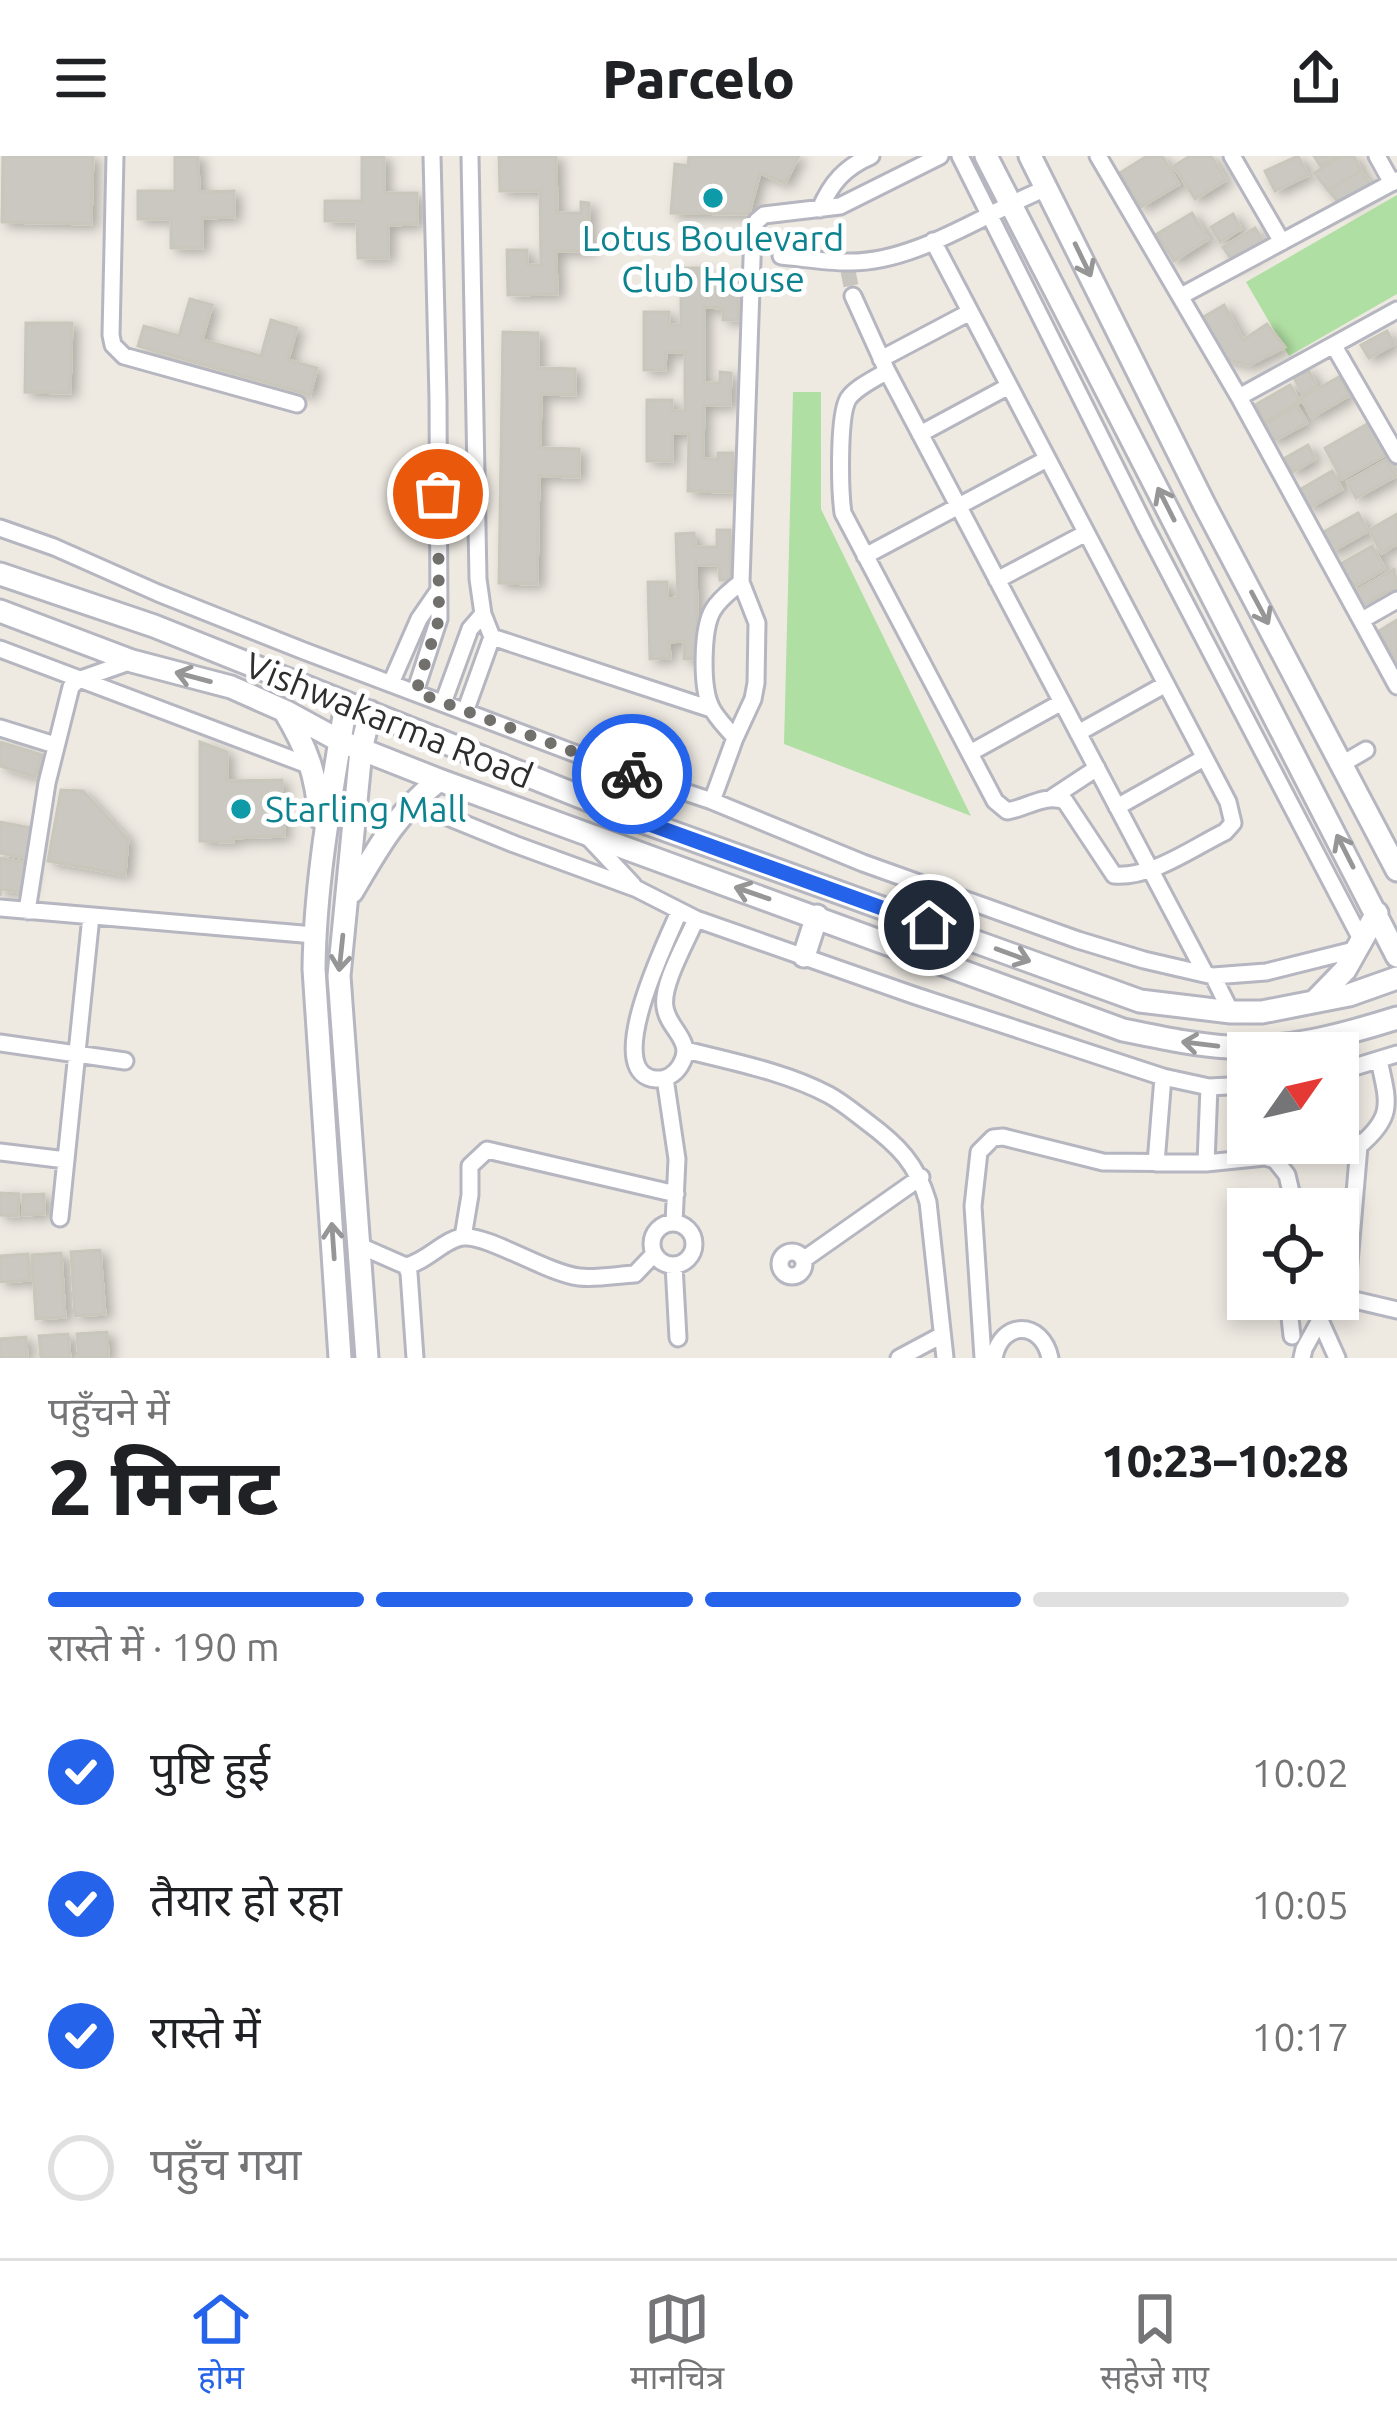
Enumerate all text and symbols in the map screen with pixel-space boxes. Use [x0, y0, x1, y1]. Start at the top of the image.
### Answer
icon: menu [48, 45, 114, 111]
icon: share [1283, 45, 1349, 111]
text: Parcelo [602, 48, 795, 108]
marker: Lotus Boulevard Club House [700, 185, 726, 211]
place label: Lotus Boulevard Club House [582, 217, 844, 299]
one-way arrow [1073, 242, 1096, 278]
pin [387, 443, 489, 545]
icon: bag [405, 461, 471, 527]
one-way arrow [1154, 487, 1177, 523]
one-way arrow [1249, 590, 1272, 625]
street label: Vishwakarma Road [239, 643, 539, 796]
one-way arrow [174, 665, 212, 687]
courier [572, 714, 692, 834]
icon: bike [599, 741, 665, 807]
place label: Starling Mall [265, 788, 466, 829]
marker: Starling Mall [228, 796, 254, 822]
one-way arrow [1332, 834, 1355, 869]
pin [878, 874, 980, 976]
one-way arrow [734, 881, 771, 902]
icon: home [896, 892, 962, 958]
one-way arrow [329, 933, 352, 972]
one-way arrow [994, 946, 1031, 968]
one-way arrow [1181, 1032, 1220, 1054]
north arrow [1227, 1032, 1359, 1164]
map controls [1227, 1032, 1359, 1320]
button: locate [1227, 1188, 1359, 1320]
one-way arrow [321, 1222, 344, 1261]
text: पहुँचने में [48, 1389, 170, 1432]
text: 10:23–10:28 [1101, 1435, 1349, 1486]
text: 2 मिनट [48, 1442, 279, 1530]
text: रास्ते में · 190 m [48, 1625, 280, 1668]
icon: check [48, 1739, 114, 1805]
text: पुष्टि हुई [150, 1742, 270, 1793]
text: 10:02 [1251, 1751, 1349, 1794]
icon: check [48, 1871, 114, 1937]
text: तैयार हो रहा [150, 1874, 342, 1925]
text: 10:05 [1251, 1883, 1349, 1926]
icon: check [48, 2003, 114, 2069]
text: रास्ते में [150, 2006, 260, 2057]
text: 10:17 [1251, 2015, 1349, 2058]
text: पहुँच गया [150, 2138, 301, 2189]
tab: होम [188, 2286, 254, 2402]
tab: मानचित्र [630, 2286, 724, 2402]
tab: सहेजे गए [1100, 2286, 1209, 2402]

